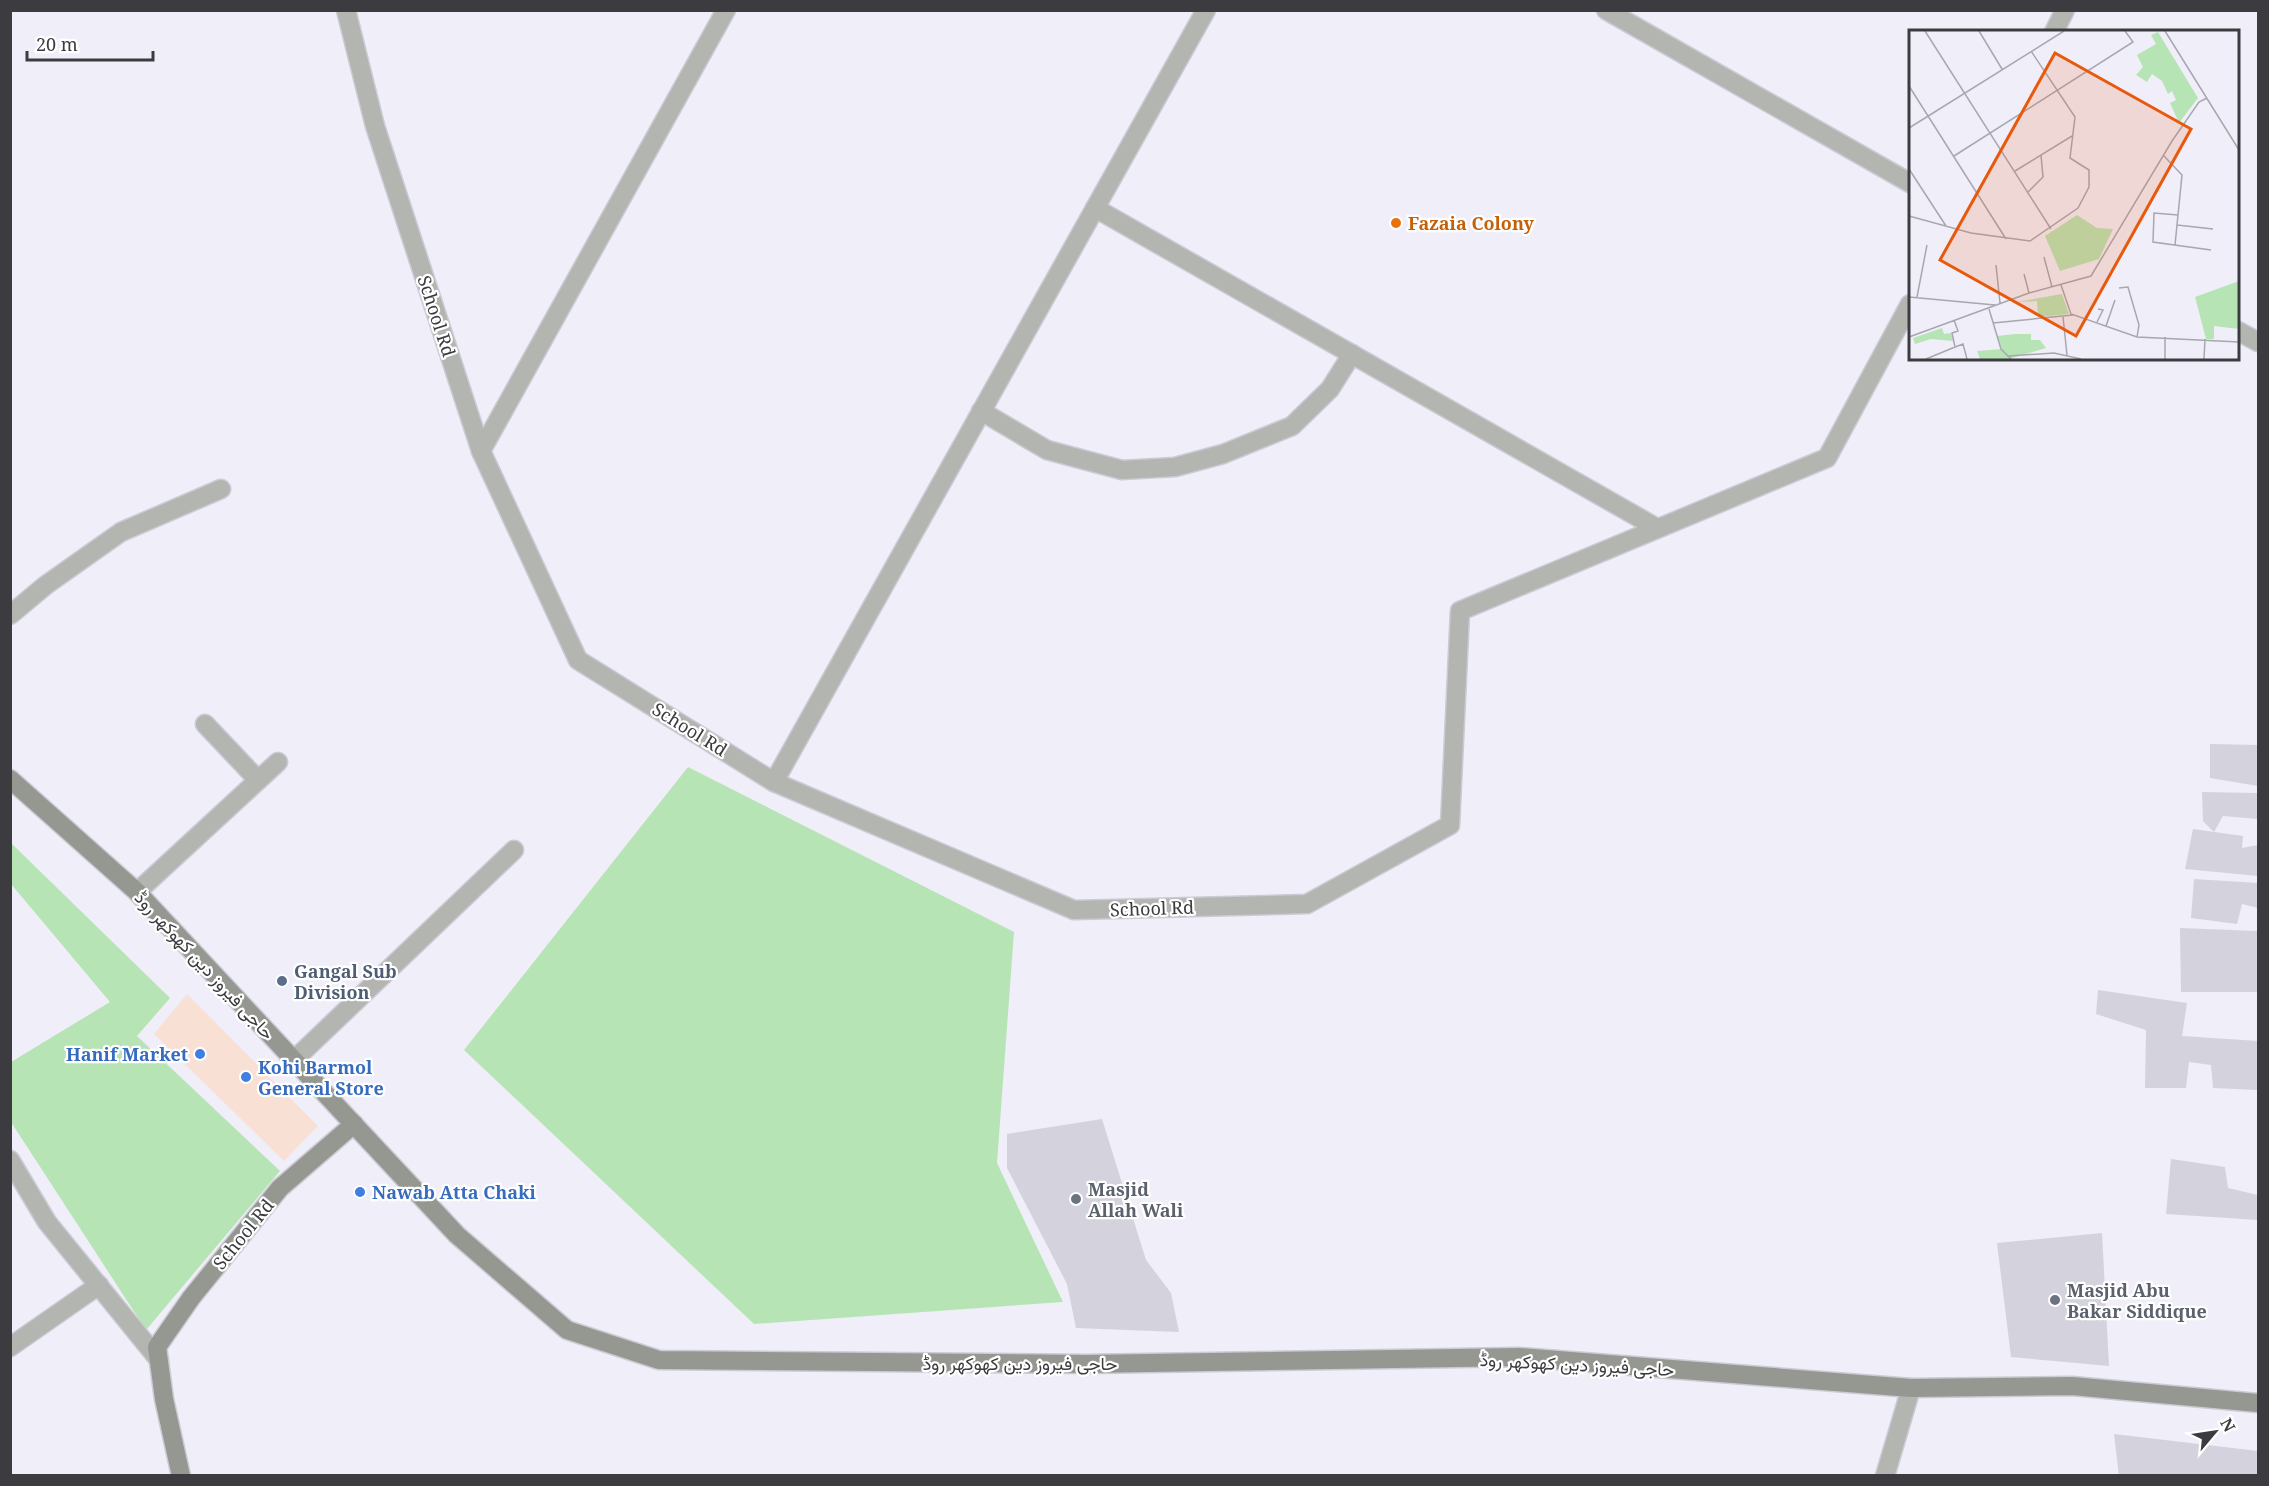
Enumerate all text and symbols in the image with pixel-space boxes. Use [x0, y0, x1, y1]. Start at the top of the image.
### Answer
scale bar [27, 24, 153, 62]
inset map [1909, 30, 2239, 360]
text: 20 m [36, 32, 78, 56]
place label: Fazaia Colony [1408, 211, 1535, 235]
marker: Fazaia Colony [1389, 216, 1403, 230]
street label: School Rd [413, 272, 461, 360]
street label: School Rd [648, 697, 732, 761]
street label: حاجی فیروز دین کھوکھر روڈ [130, 886, 280, 1044]
street label: School Rd [1110, 895, 1194, 921]
place label: Gangal Sub Division [294, 959, 397, 1004]
marker: Gangal Sub Division [275, 974, 289, 988]
place label: Hanif Market [66, 1042, 188, 1066]
marker: Hanif Market [193, 1047, 207, 1061]
place label: Kohi Barmol General Store [258, 1055, 384, 1100]
marker: Kohi Barmol General Store [239, 1070, 253, 1084]
place label: Masjid Allah Wali [1088, 1177, 1184, 1222]
place label: Nawab Atta Chaki [372, 1180, 536, 1204]
marker: Nawab Atta Chaki [353, 1185, 367, 1199]
marker: Masjid Allah Wali [1069, 1192, 1083, 1206]
street label: School Rd [207, 1194, 279, 1274]
place label: Masjid Abu Bakar Siddique [2067, 1278, 2207, 1323]
marker: Masjid Abu Bakar Siddique [2048, 1293, 2062, 1307]
street label: حاجی فیروز دین کھوکھر روڈ [1479, 1347, 1675, 1381]
street label: حاجی فیروز دین کھوکھر روڈ [923, 1351, 1117, 1375]
north arrow [2185, 1402, 2245, 1462]
text: N [2215, 1414, 2241, 1436]

